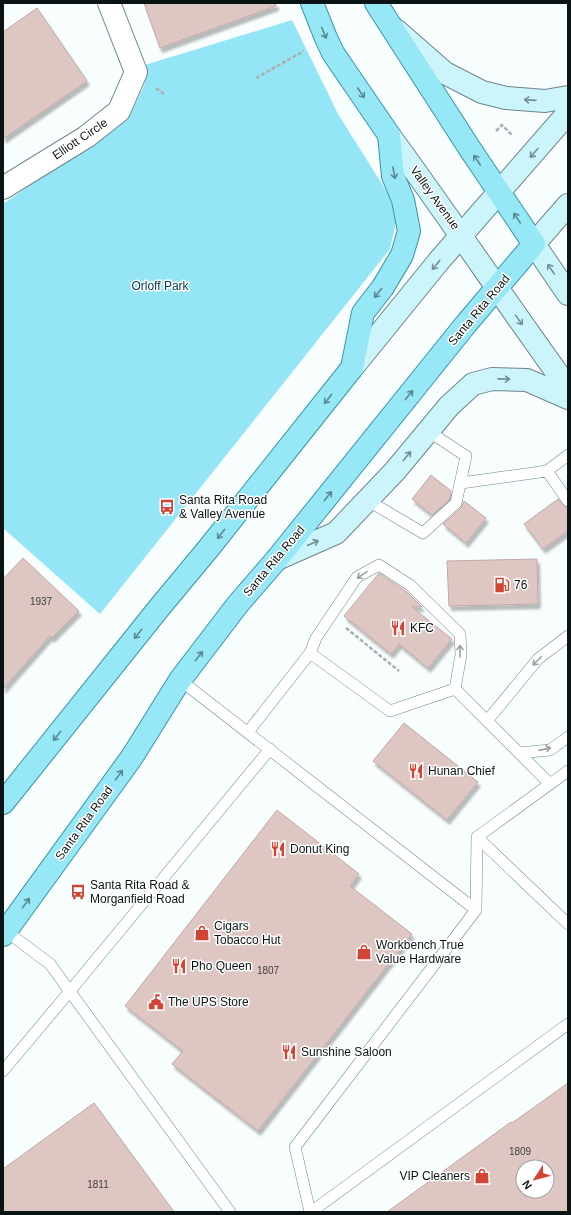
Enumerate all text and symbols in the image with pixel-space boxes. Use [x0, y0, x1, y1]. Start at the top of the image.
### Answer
one-way arrow [321, 26, 328, 38]
one-way arrow [357, 87, 365, 98]
one-way arrow [524, 97, 537, 104]
street label: Elliott Circle [50, 115, 110, 163]
one-way arrow [529, 148, 538, 159]
one-way arrow [473, 154, 481, 166]
street label: Valley Avenue [407, 164, 463, 233]
one-way arrow [390, 166, 398, 179]
one-way arrow [513, 213, 521, 224]
one-way arrow [432, 260, 441, 271]
one-way arrow [547, 264, 555, 275]
street label: Santa Rita Road [445, 272, 513, 348]
park label: Orloff Park [131, 279, 190, 293]
one-way arrow [374, 288, 383, 299]
one-way arrow [515, 314, 523, 325]
one-way arrow [497, 375, 510, 383]
one-way arrow [405, 389, 414, 400]
one-way arrow [323, 394, 332, 404]
one-way arrow [402, 451, 411, 462]
one-way arrow [323, 491, 332, 502]
place label: Santa Rita Road & Valley Avenue [179, 493, 267, 521]
bus stop icon: Santa Rita Road & Valley Avenue [158, 498, 176, 516]
street label: Santa Rita Road [240, 523, 308, 599]
one-way arrow [217, 528, 225, 539]
one-way arrow [306, 539, 318, 547]
one-way arrow [356, 571, 367, 579]
fuel station icon: 76 [493, 576, 511, 594]
place label: 76 [514, 578, 528, 592]
house number: 1937 [30, 596, 53, 607]
restaurant icon: KFC [389, 619, 407, 637]
place label: KFC [410, 621, 434, 635]
one-way arrow [134, 628, 142, 639]
one-way arrow [456, 645, 464, 658]
one-way arrow [195, 650, 203, 661]
one-way arrow [533, 655, 543, 665]
one-way arrow [53, 730, 61, 741]
one-way arrow [539, 745, 552, 753]
restaurant icon: Hunan Chief [407, 762, 425, 780]
place label: Hunan Chief [428, 764, 495, 778]
one-way arrow [115, 770, 123, 781]
street label: Santa Rita Road [52, 783, 116, 863]
restaurant icon: Donut King [269, 840, 287, 858]
place label: Donut King [290, 842, 349, 856]
place label: Santa Rita Road & Morganfield Road [90, 878, 189, 906]
bus stop icon: Santa Rita Road & Morganfield Road [69, 883, 87, 901]
one-way arrow [22, 898, 30, 909]
place label: Cigars Tobacco Hut [214, 919, 281, 947]
shop icon: Cigars Tobacco Hut [193, 924, 211, 942]
place label: Workbench True Value Hardware [376, 938, 464, 966]
shop icon: Workbench True Value Hardware [355, 943, 373, 961]
restaurant icon: Pho Queen [170, 957, 188, 975]
place label: Pho Queen [191, 959, 252, 973]
house number: 1807 [257, 965, 280, 976]
public building icon: The UPS Store [147, 993, 165, 1011]
place label: The UPS Store [168, 995, 249, 1009]
restaurant icon: Sunshine Saloon [280, 1043, 298, 1061]
place label: Sunshine Saloon [301, 1045, 392, 1059]
house number: 1809 [509, 1146, 532, 1157]
north arrow [515, 1159, 555, 1199]
shop icon: VIP Cleaners [473, 1167, 491, 1185]
place label: VIP Cleaners [400, 1169, 470, 1183]
text: N [520, 1178, 534, 1192]
house number: 1811 [87, 1179, 109, 1190]

